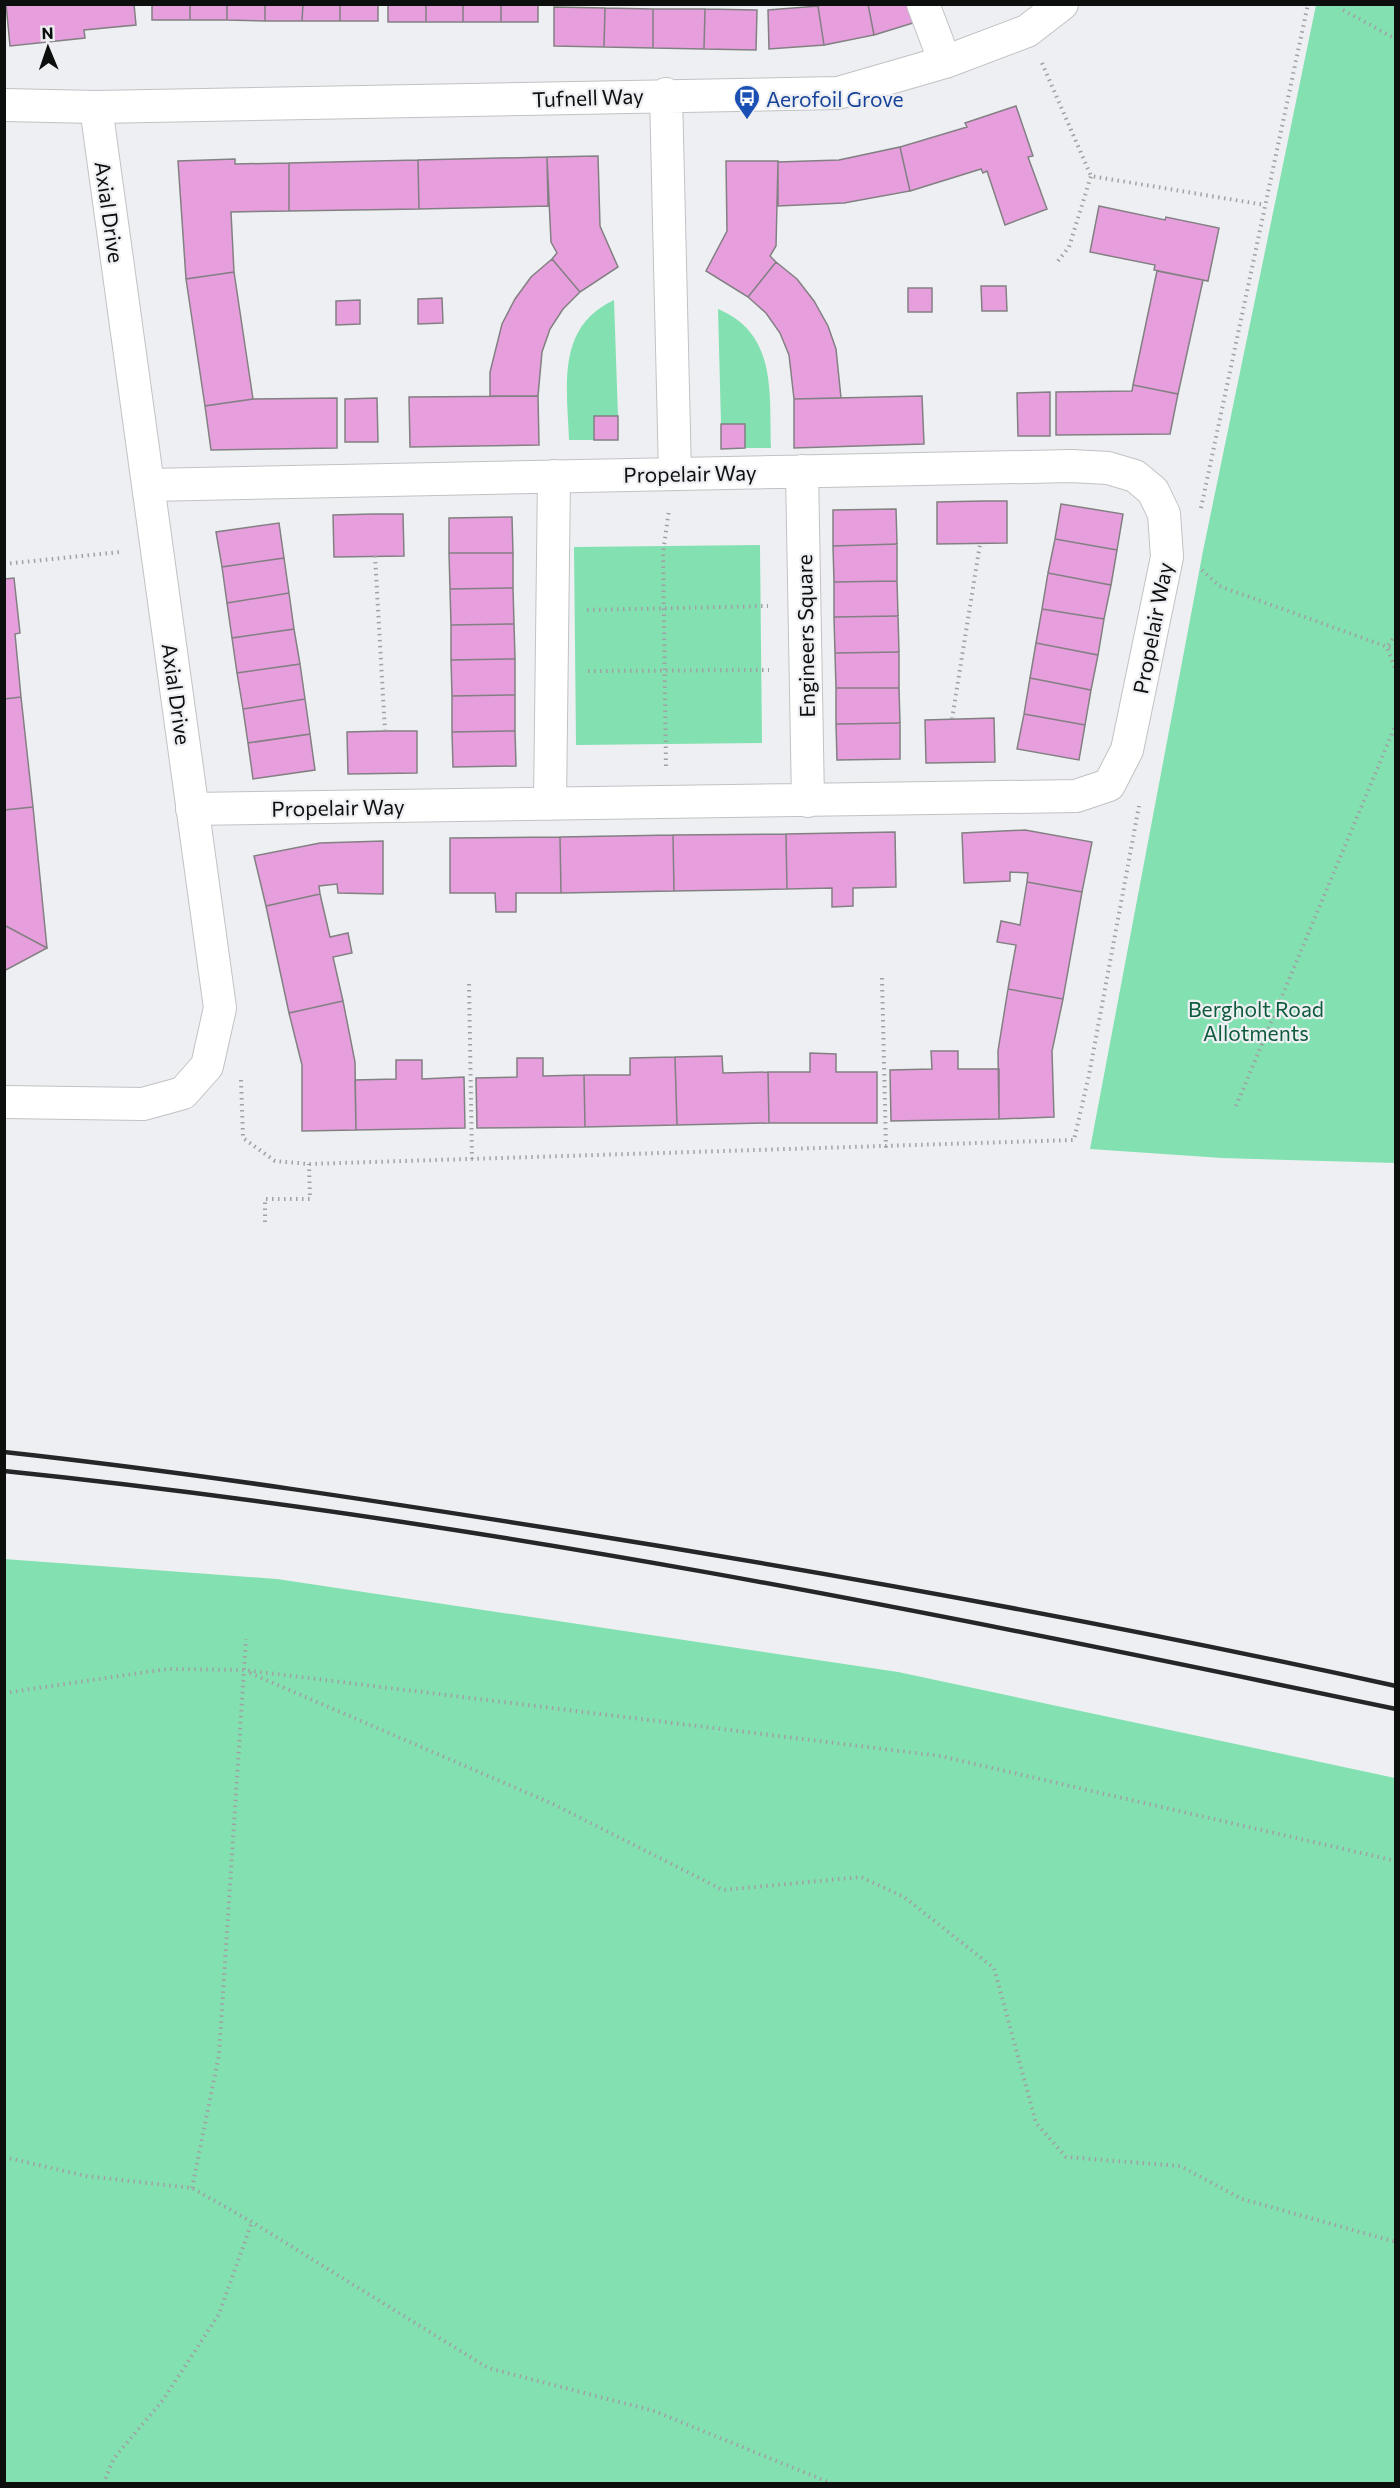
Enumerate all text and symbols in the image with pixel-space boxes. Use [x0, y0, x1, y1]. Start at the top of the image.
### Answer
north arrow [18, 18, 78, 78]
text: N [41, 23, 54, 42]
street label: Tufnell Way [532, 83, 644, 111]
bus stop icon: Aerofoil Grove [732, 83, 762, 121]
place label: Aerofoil Grove [766, 86, 904, 111]
street label: Axial Drive [91, 160, 129, 264]
street label: Propelair Way [623, 459, 757, 487]
street label: Engineers Square [791, 554, 819, 718]
street label: Propelair Way [1127, 560, 1177, 696]
street label: Axial Drive [158, 642, 196, 746]
street label: Propelair Way [271, 793, 405, 821]
park label: Bergholt Road Allotments [1188, 996, 1324, 1045]

